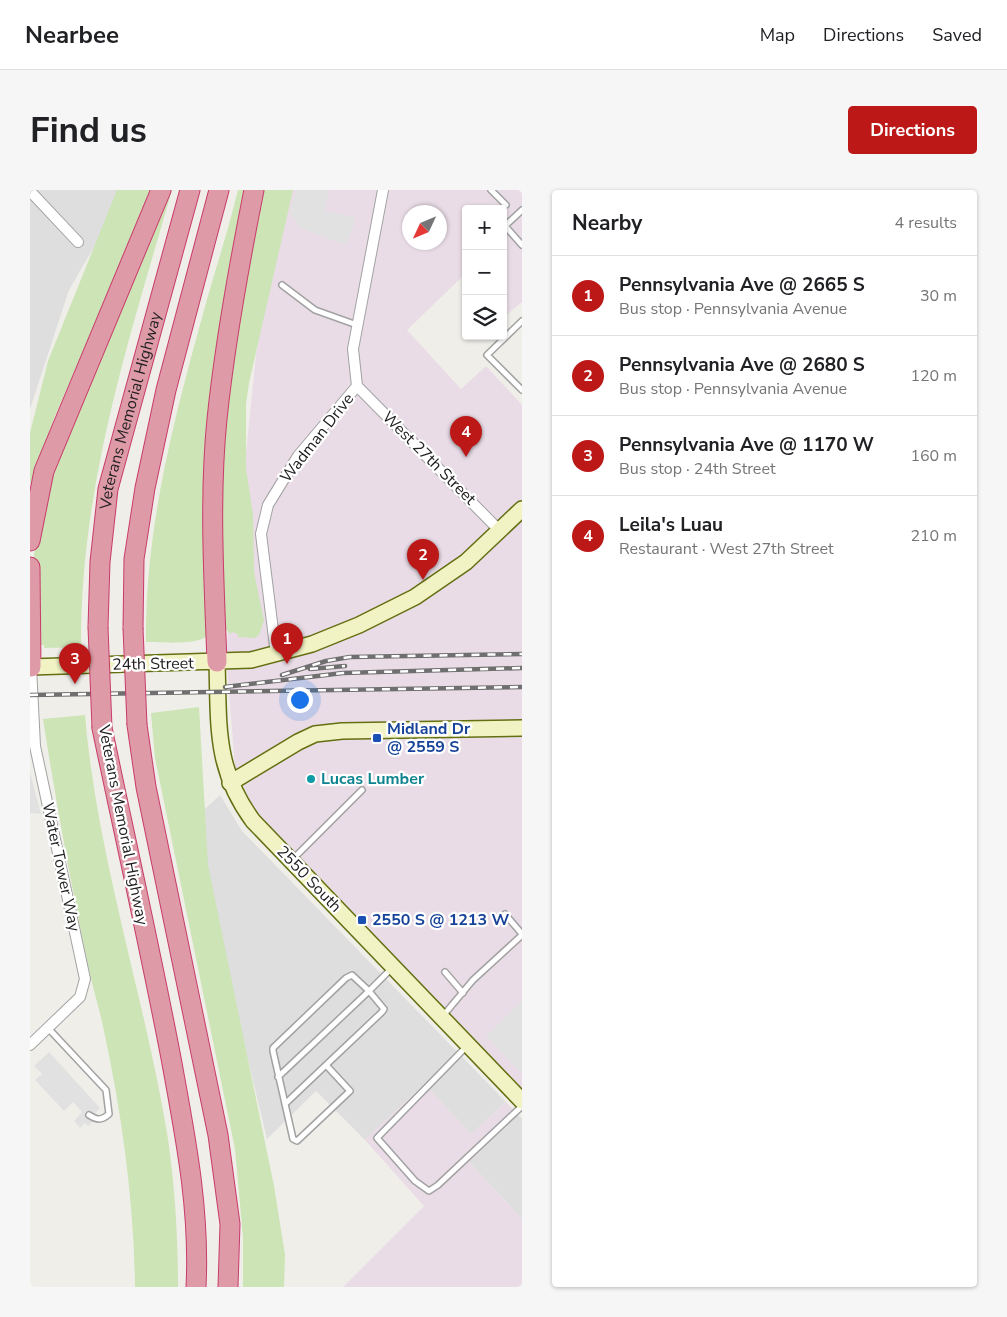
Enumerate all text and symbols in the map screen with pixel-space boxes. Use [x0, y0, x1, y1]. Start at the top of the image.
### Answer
text: Nearbee [25, 19, 119, 51]
text: Map [760, 23, 795, 47]
text: Directions [823, 23, 904, 47]
text: Saved [932, 23, 982, 47]
button: Directions [848, 106, 977, 154]
text: Find us [30, 107, 147, 154]
north arrow [402, 205, 447, 250]
map controls [462, 205, 507, 340]
button: + [462, 205, 507, 250]
text: Nearby [572, 209, 642, 237]
text: 4 results [895, 212, 957, 234]
button: − [462, 250, 507, 295]
text: Pennsylvania Ave @ 2665 S [619, 272, 865, 298]
text: 1 [583, 285, 593, 307]
text: 30 m [920, 285, 957, 307]
button: layers [462, 295, 507, 340]
text: Bus stop · Pennsylvania Avenue [619, 298, 847, 320]
street label: Veterans Memorial Highway [95, 309, 167, 511]
text: Pennsylvania Ave @ 2680 S [619, 352, 865, 378]
text: 2 [583, 365, 593, 387]
text: 120 m [910, 365, 957, 387]
text: Bus stop · Pennsylvania Avenue [619, 378, 847, 400]
street label: Wadman Drive [275, 389, 359, 487]
street label: West 27th Street [377, 406, 481, 510]
pin: 4 [450, 416, 482, 457]
text: Pennsylvania Ave @ 1170 W [619, 432, 874, 458]
text: 3 [583, 445, 593, 467]
text: 160 m [910, 445, 957, 467]
text: Bus stop · 24th Street [619, 458, 776, 480]
text: Leila's Luau [619, 512, 723, 538]
text: 4 [583, 525, 593, 547]
text: 210 m [910, 525, 957, 547]
text: Restaurant · West 27th Street [619, 538, 834, 560]
pin: 2 [407, 539, 439, 580]
pin: 1 [271, 623, 303, 664]
pin: 3 [59, 643, 91, 684]
street label: 24th Street [112, 652, 194, 676]
your location [287, 687, 313, 713]
place label: Midland Dr @ 2559 S [387, 718, 471, 758]
street label: Veterans Memorial Highway [93, 722, 153, 928]
marker: Midland Dr @ 2559 S [371, 732, 383, 744]
place label: Lucas Lumber [321, 768, 425, 790]
marker: Lucas Lumber [305, 773, 317, 785]
street label: Water Tower Way [37, 801, 86, 934]
street label: 2550 South [272, 841, 346, 917]
place label: 2550 S @ 1213 W [372, 909, 509, 931]
marker: 2550 S @ 1213 W [356, 914, 368, 926]

